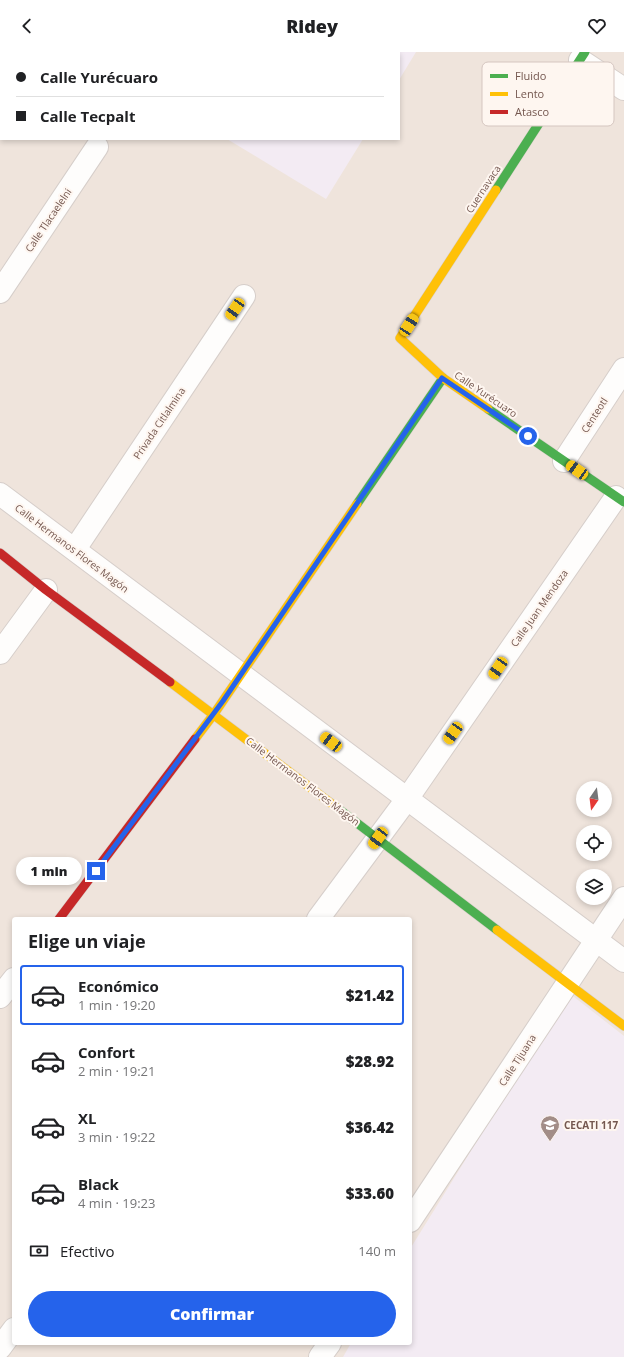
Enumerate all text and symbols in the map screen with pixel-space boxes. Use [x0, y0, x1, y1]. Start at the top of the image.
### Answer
text: Ridey [286, 14, 338, 38]
icon: back [16, 15, 38, 37]
icon: heart [586, 15, 608, 37]
legend [482, 62, 614, 126]
text: Calle Yurécuaro [40, 67, 158, 87]
text: Fluido [515, 68, 547, 83]
text: Lento [515, 86, 545, 101]
text: Atasco [515, 104, 550, 119]
text: Calle Tecpalt [40, 106, 135, 126]
street label: Cuernavaca [462, 162, 504, 216]
street label: Calle Tlacaelelni [22, 185, 74, 255]
car [223, 296, 247, 322]
car [397, 312, 421, 338]
street label: Calle Yurécuaro [452, 368, 520, 420]
street label: Privada Citlalmina [130, 384, 188, 462]
street label: Centeotl [577, 395, 611, 435]
route start [519, 427, 537, 445]
car [564, 458, 590, 482]
street label: Calle Hermanos Flores Magón [12, 500, 132, 596]
street label: Calle Juan Mendoza [507, 567, 571, 649]
car [486, 655, 510, 681]
car [441, 720, 465, 746]
car [318, 730, 344, 754]
street label: Calle Hermanos Flores Magón [243, 733, 363, 829]
north arrow [576, 781, 612, 817]
map controls [576, 781, 612, 905]
car [366, 825, 390, 851]
button: locate [576, 825, 612, 861]
callout: 1 min [16, 857, 82, 885]
text: 1 min [31, 862, 67, 880]
route end [87, 862, 105, 880]
button: layers [576, 869, 612, 905]
text: Elige un viaje [28, 929, 146, 953]
text: Económico [78, 976, 159, 996]
icon: car [30, 977, 66, 1013]
text: $21.42 [346, 985, 394, 1005]
text: 1 min · 19:20 [78, 996, 155, 1014]
street label: Calle Tijuana [495, 1031, 539, 1089]
text: Confort [78, 1042, 135, 1062]
icon: car [30, 1043, 66, 1079]
text: $28.92 [346, 1051, 394, 1071]
text: 2 min · 19:21 [78, 1062, 155, 1080]
text: XL [78, 1108, 96, 1128]
icon: car [30, 1109, 66, 1145]
school or university icon: CECATI 117 [539, 1114, 561, 1142]
text: $36.42 [346, 1117, 394, 1137]
place label: CECATI 117 [564, 1118, 618, 1132]
text: 3 min · 19:22 [78, 1128, 155, 1146]
text: Black [78, 1174, 119, 1194]
icon: car [30, 1175, 66, 1211]
text: $33.60 [346, 1183, 394, 1203]
text: 4 min · 19:23 [78, 1194, 155, 1212]
icon: cash [28, 1240, 50, 1262]
text: Efectivo [60, 1241, 115, 1261]
text: 140 m [358, 1242, 396, 1260]
button: Confirmar [28, 1291, 396, 1337]

